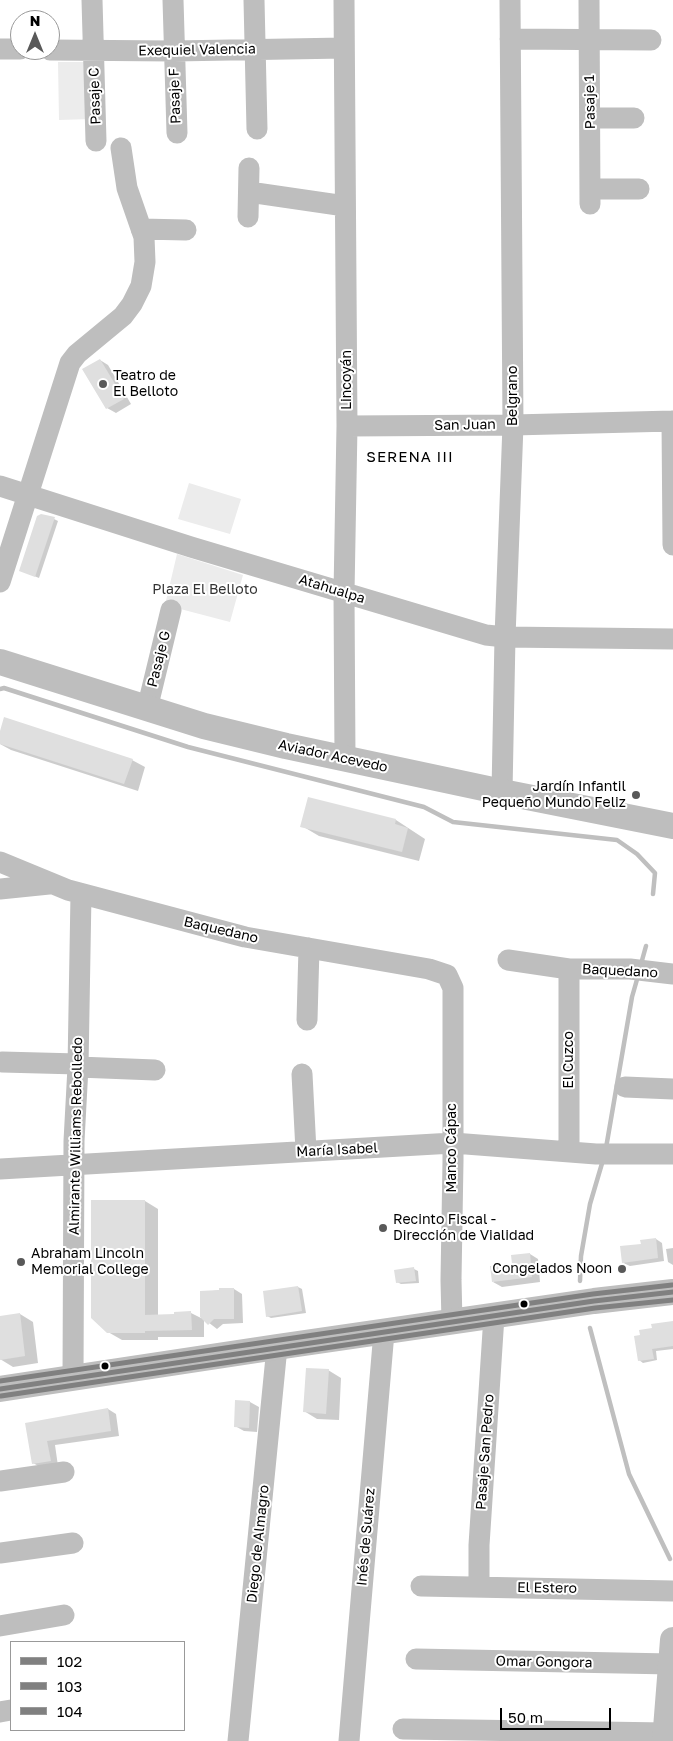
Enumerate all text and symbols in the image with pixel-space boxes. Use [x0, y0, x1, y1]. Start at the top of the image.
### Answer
north arrow [10, 10, 60, 60]
text: N [30, 12, 40, 29]
street label: Exequiel Valencia [138, 41, 256, 59]
street label: Pasaje C [86, 67, 104, 125]
street label: Pasaje F [166, 68, 184, 124]
street label: Pasaje 1 [581, 75, 599, 129]
street label: Lincoyán [339, 350, 355, 410]
street label: Belgrano [505, 366, 521, 426]
place label: Teatro de El Belloto [113, 368, 178, 401]
marker: Teatro de El Belloto [97, 378, 109, 390]
street label: San Juan [434, 416, 496, 434]
district label: SERENA III [365, 448, 455, 466]
street label: Atahualpa [297, 571, 367, 607]
park label: Plaza El Belloto [152, 582, 258, 598]
street label: Pasaje G [144, 629, 174, 689]
street label: Aviador Acevedo [277, 736, 389, 776]
place label: Jardín Infantil Pequeño Mundo Feliz [482, 779, 626, 812]
marker: Jardín Infantil Pequeño Mundo Feliz [630, 789, 642, 801]
street label: Baquedano [182, 913, 260, 947]
street label: Baquedano [582, 961, 658, 981]
street label: El Cuzco [561, 1031, 577, 1089]
street label: Almirante Williams Rebolledo [66, 1037, 86, 1235]
street label: Manco Cápac [444, 1103, 460, 1193]
street label: María Isabel [296, 1139, 378, 1161]
place label: Recinto Fiscal - Dirección de Vialidad [393, 1212, 534, 1244]
marker: Recinto Fiscal - Dirección de Vialidad [377, 1222, 389, 1234]
place label: Abraham Lincoln Memorial College [31, 1246, 149, 1278]
marker: Abraham Lincoln Memorial College [15, 1256, 27, 1268]
place label: Congelados Noon [492, 1261, 612, 1277]
marker: Congelados Noon [616, 1263, 628, 1275]
unlabelled marker [519, 1299, 529, 1309]
unlabelled marker [100, 1361, 110, 1371]
street label: Pasaje San Pedro [473, 1394, 497, 1510]
street label: Diego de Almagro [243, 1484, 273, 1604]
street label: Inés de Suárez [353, 1487, 379, 1587]
street label: El Estero [517, 1579, 577, 1597]
legend [10, 1641, 185, 1731]
text: 102 [57, 1652, 82, 1670]
street label: Omar Gongora [495, 1653, 593, 1671]
text: 103 [57, 1677, 82, 1695]
scale bar [503, 1698, 614, 1730]
text: 104 [57, 1702, 83, 1720]
text: 50 m [508, 1708, 543, 1726]

